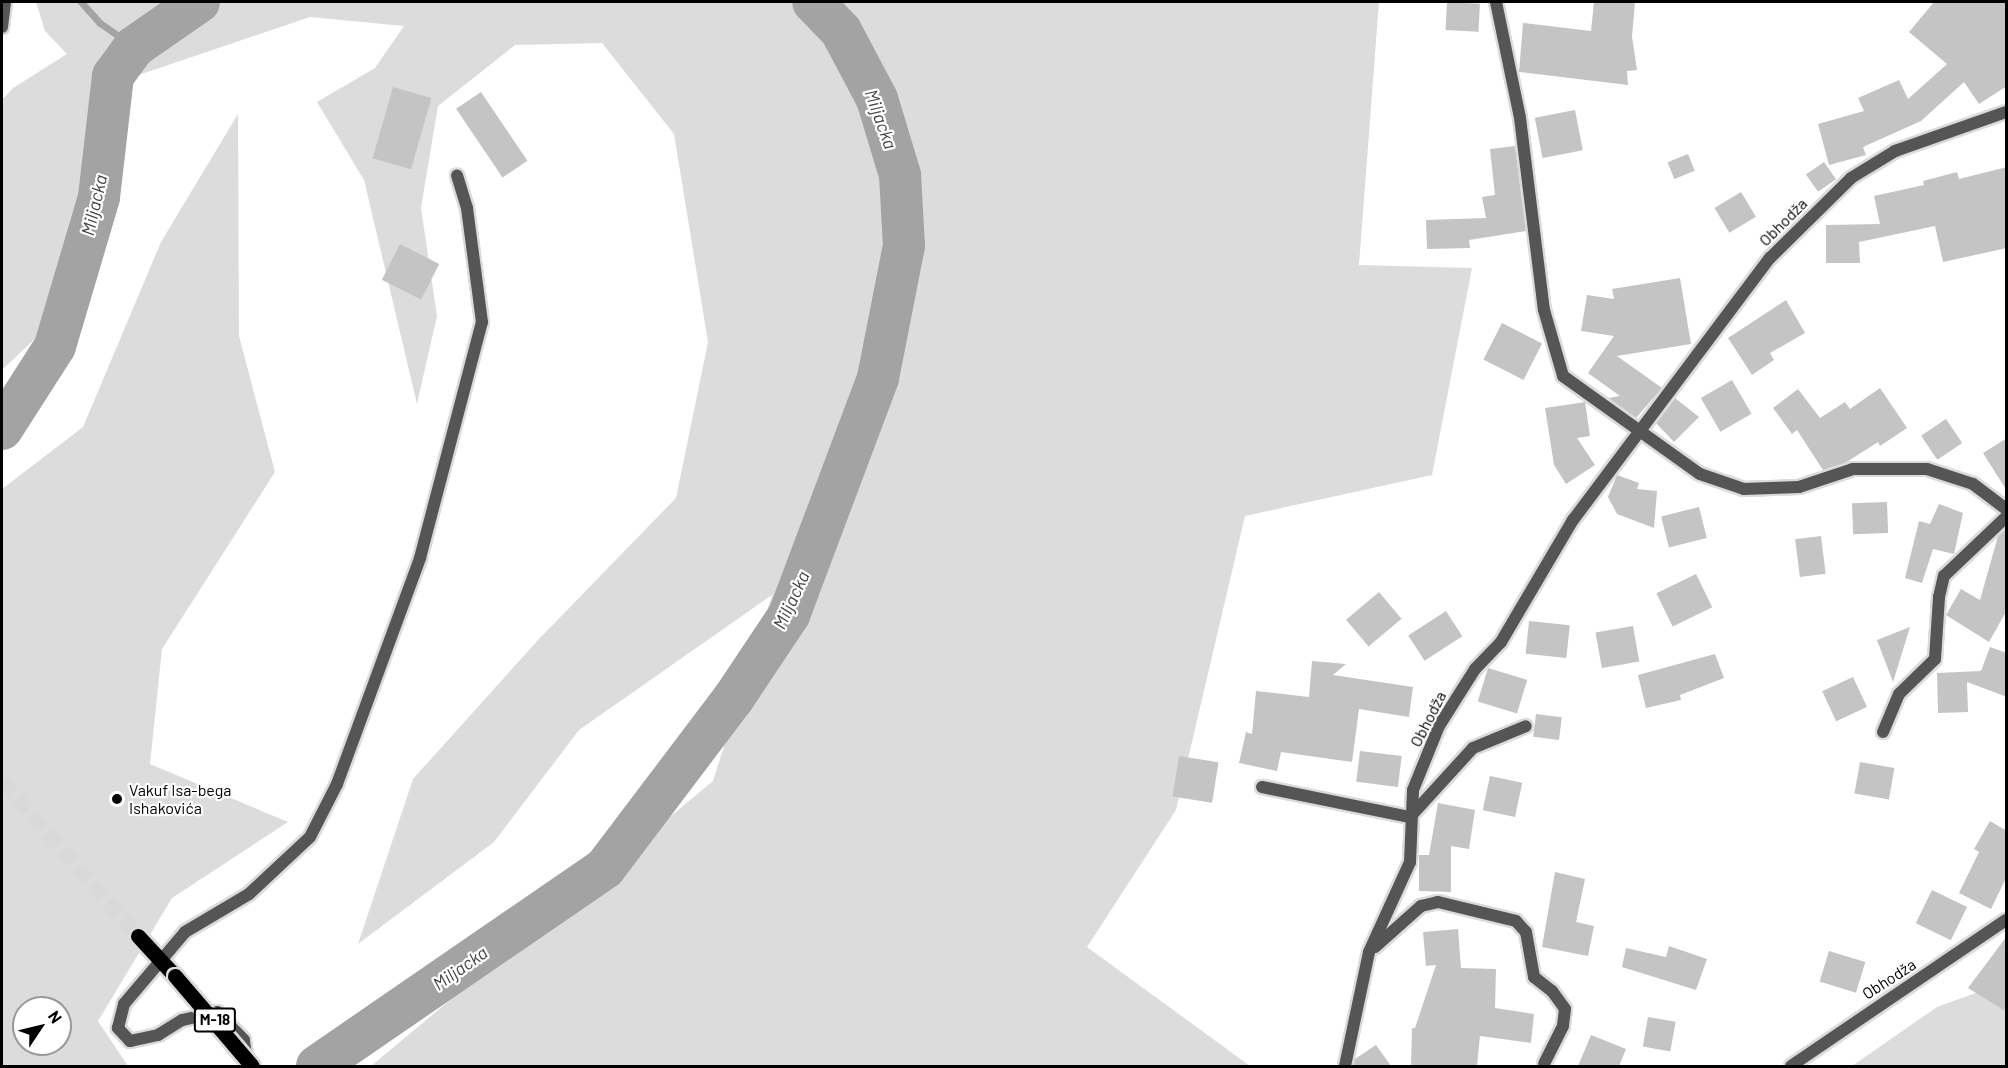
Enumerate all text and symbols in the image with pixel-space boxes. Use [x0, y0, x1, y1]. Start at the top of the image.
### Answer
water label: Miljacka [860, 86, 902, 152]
water label: Miljacka [77, 172, 111, 238]
street label: Obhodža [1755, 194, 1811, 250]
water label: Miljacka [768, 567, 814, 633]
street label: Obhodža [1406, 688, 1450, 750]
place label: Vakuf Isa-bega Ishakovića [129, 780, 232, 818]
marker: Vakuf Isa-bega Ishakovića [110, 792, 124, 806]
water label: Miljacka [428, 941, 492, 995]
street label: Obhodža [1859, 955, 1919, 1003]
north arrow [12, 996, 72, 1056]
text: N [45, 1007, 66, 1026]
road number: M-18 [192, 1008, 238, 1032]

